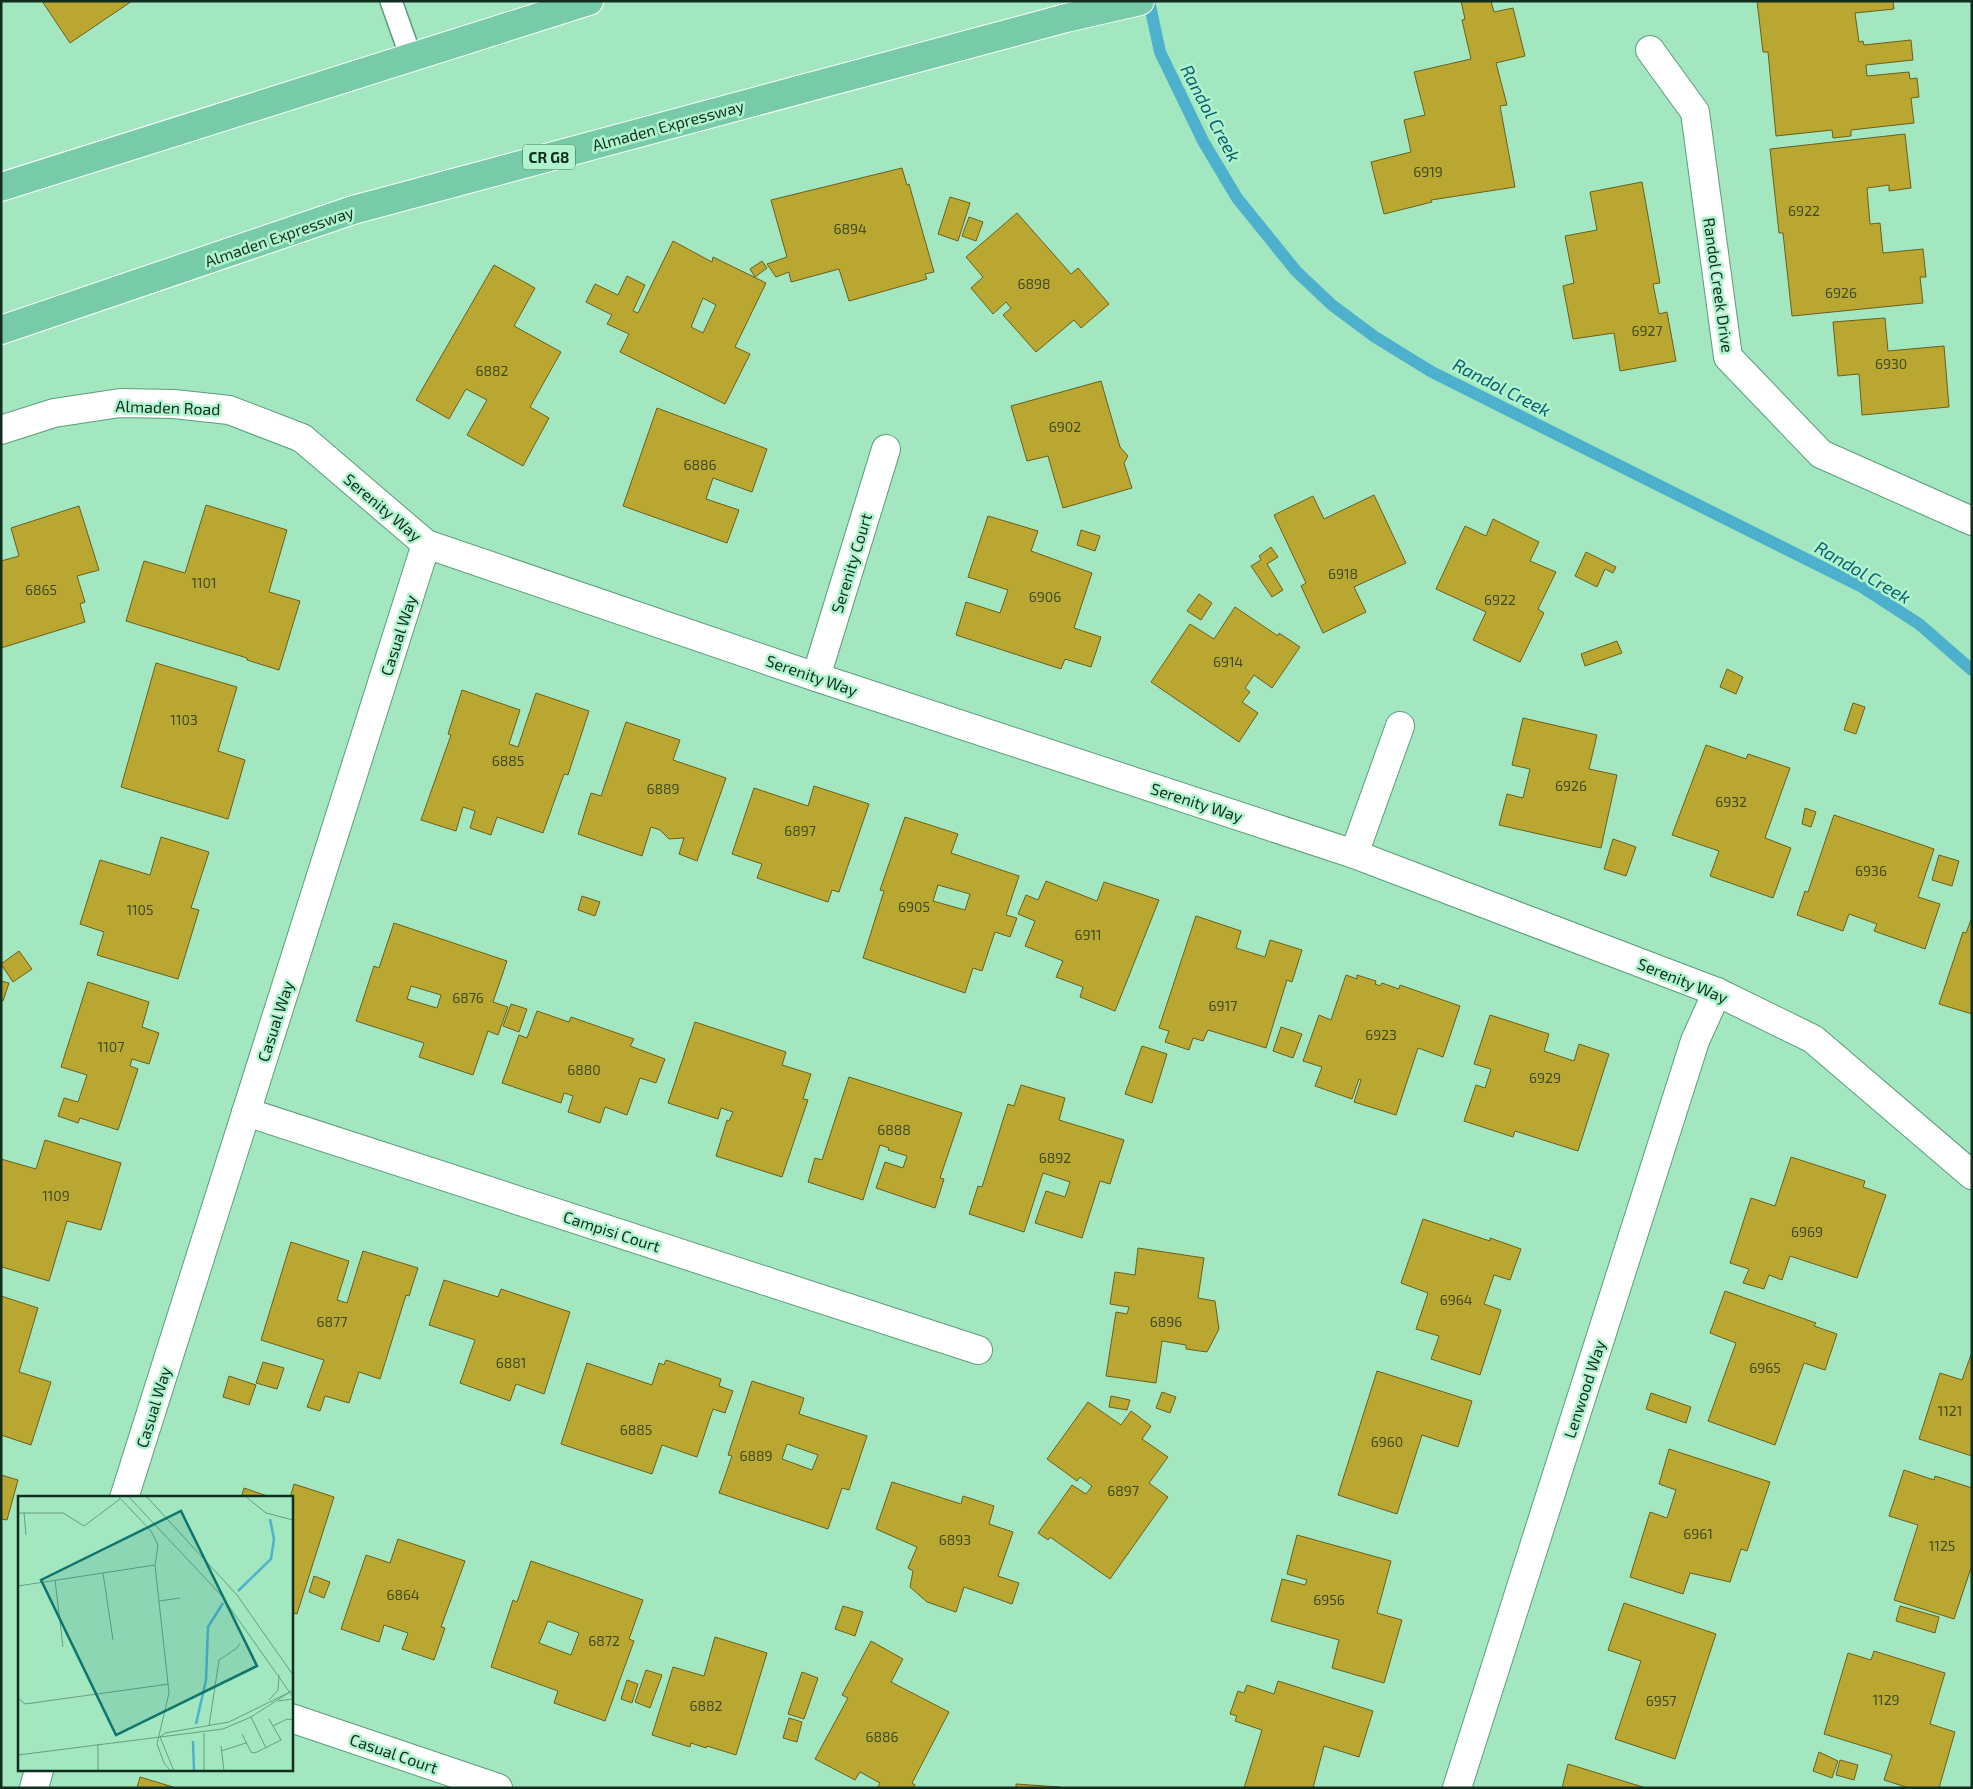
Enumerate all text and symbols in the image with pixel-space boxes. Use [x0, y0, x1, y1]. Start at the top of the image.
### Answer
water label: Randol Creek [1176, 61, 1246, 165]
street label: Almaden Expressway [590, 95, 746, 154]
road number: CR G8 [523, 144, 575, 170]
house number: 6919 [1413, 163, 1443, 180]
street label: Almaden Expressway [202, 201, 356, 270]
house number: 6922 [1788, 202, 1820, 219]
street label: Randol Creek Drive [1700, 216, 1738, 354]
house number: 6894 [833, 220, 867, 237]
house number: 6898 [1017, 275, 1051, 292]
house number: 6926 [1825, 284, 1857, 301]
house number: 6927 [1631, 322, 1663, 339]
water label: Randol Creek [1449, 353, 1555, 421]
house number: 6930 [1875, 355, 1907, 372]
house number: 6882 [476, 362, 509, 379]
street label: Almaden Road [115, 396, 221, 418]
house number: 6902 [1049, 418, 1081, 435]
house number: 6886 [683, 456, 717, 473]
street label: Serenity Way [340, 469, 426, 545]
street label: Serenity Court [827, 511, 875, 615]
water label: Randol Creek [1811, 536, 1915, 608]
house number: 6918 [1328, 565, 1358, 582]
house number: 1101 [191, 574, 217, 591]
house number: 6865 [25, 581, 57, 598]
house number: 6906 [1029, 588, 1061, 605]
house number: 6922 [1484, 591, 1516, 608]
street label: Casual Way [376, 592, 420, 678]
street label: Serenity Way [764, 650, 861, 700]
house number: 6914 [1213, 653, 1243, 670]
house number: 1103 [170, 711, 198, 728]
house number: 6885 [492, 752, 524, 769]
house number: 6926 [1555, 777, 1587, 794]
street label: Serenity Way [1149, 778, 1246, 826]
house number: 6889 [646, 780, 680, 797]
house number: 6932 [1715, 793, 1747, 810]
house number: 6897 [784, 822, 816, 839]
house number: 6936 [1855, 862, 1887, 879]
house number: 6905 [898, 898, 930, 915]
house number: 1105 [126, 901, 154, 918]
house number: 6911 [1074, 926, 1102, 943]
street label: Serenity Way [1635, 953, 1731, 1007]
street label: Casual Way [253, 978, 297, 1064]
house number: 6876 [452, 989, 484, 1006]
house number: 6917 [1209, 997, 1237, 1014]
house number: 6923 [1365, 1026, 1397, 1043]
house number: 1107 [98, 1038, 124, 1055]
house number: 6880 [567, 1061, 601, 1078]
house number: 6929 [1529, 1069, 1561, 1086]
house number: 6888 [877, 1121, 911, 1138]
house number: 6892 [1039, 1149, 1071, 1166]
house number: 1109 [42, 1187, 70, 1204]
street label: Campisi Court [561, 1206, 663, 1256]
house number: 6969 [1791, 1223, 1823, 1240]
house number: 6964 [1440, 1291, 1472, 1308]
house number: 6877 [317, 1313, 347, 1330]
house number: 6896 [1150, 1313, 1182, 1330]
street label: Lenwood Way [1559, 1337, 1609, 1441]
house number: 6881 [496, 1354, 526, 1371]
house number: 6965 [1749, 1359, 1781, 1376]
street label: Casual Way [132, 1364, 175, 1450]
house number: 1121 [1938, 1402, 1962, 1419]
house number: 6885 [620, 1421, 652, 1438]
house number: 6960 [1371, 1433, 1403, 1450]
house number: 6889 [739, 1447, 773, 1464]
house number: 6897 [1107, 1482, 1139, 1499]
inset map [18, 1496, 292, 1772]
house number: 6961 [1683, 1525, 1713, 1542]
house number: 6893 [939, 1531, 971, 1548]
house number: 1125 [1929, 1537, 1955, 1554]
house number: 6864 [386, 1586, 420, 1603]
house number: 6956 [1313, 1591, 1345, 1608]
house number: 6872 [588, 1632, 620, 1649]
house number: 1129 [1872, 1691, 1900, 1708]
house number: 6957 [1646, 1692, 1676, 1709]
house number: 6882 [690, 1697, 723, 1714]
house number: 6886 [865, 1728, 899, 1745]
street label: Casual Court [348, 1729, 440, 1777]

